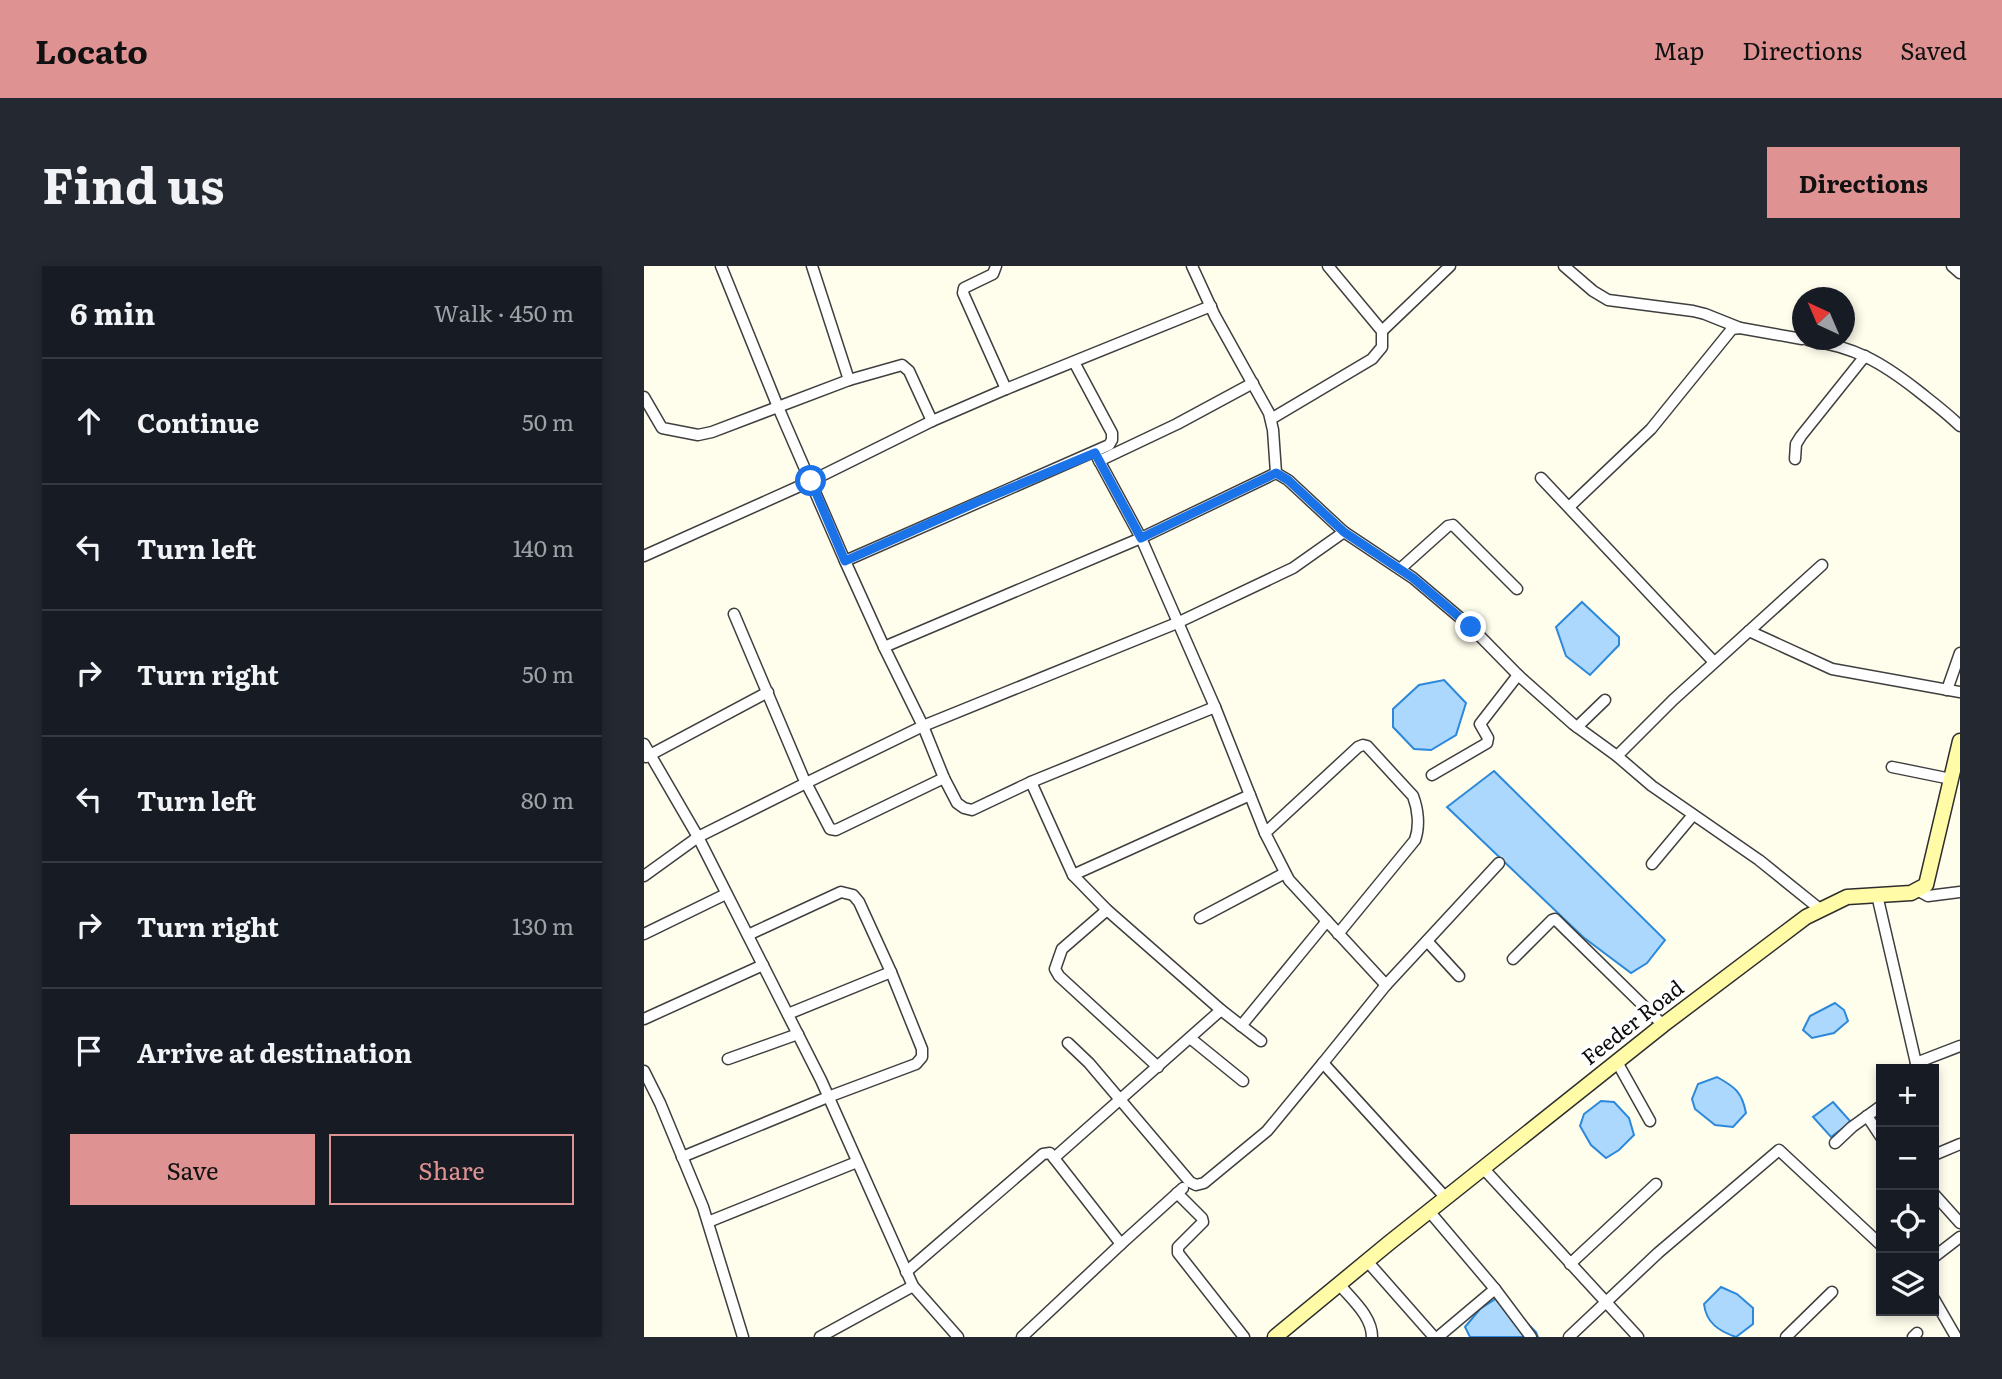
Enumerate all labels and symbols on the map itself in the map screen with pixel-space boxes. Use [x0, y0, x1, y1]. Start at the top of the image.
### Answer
north arrow [1792, 287, 1855, 350]
route start [795, 465, 826, 496]
route end [1455, 611, 1486, 642]
street label: Feeder Road [1574, 971, 1689, 1071]

